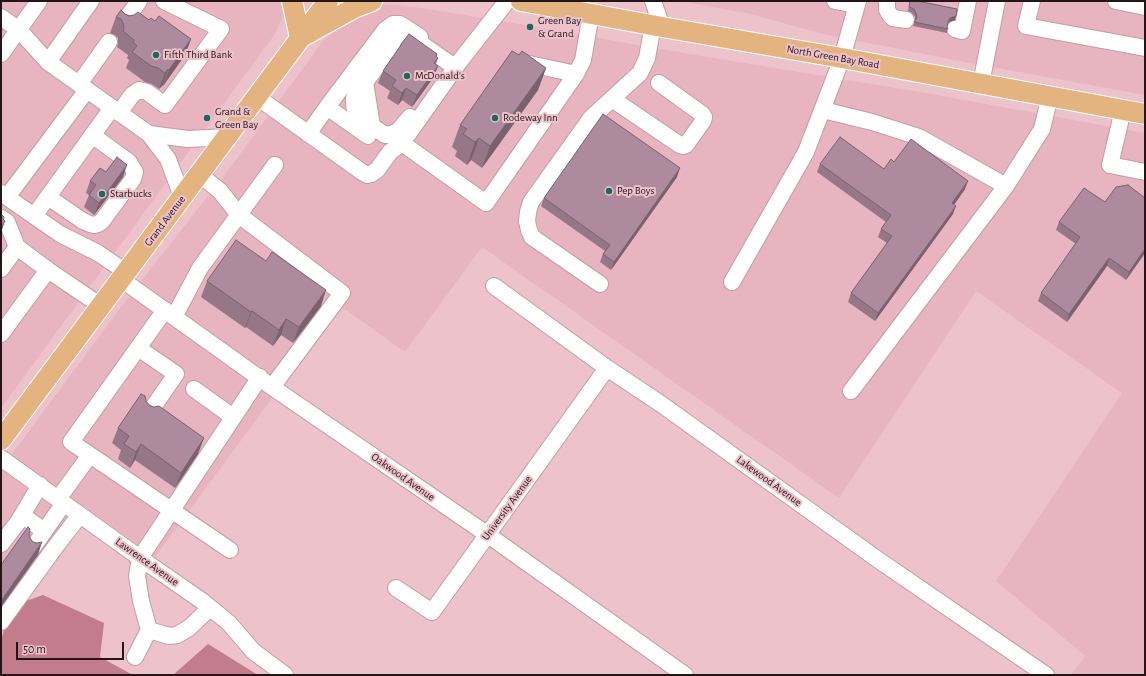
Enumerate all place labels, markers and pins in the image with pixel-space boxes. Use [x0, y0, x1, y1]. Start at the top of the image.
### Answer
place label: Green Bay & Grand [538, 14, 581, 40]
marker: Green Bay & Grand [525, 22, 535, 32]
place label: Fifth Third Bank [164, 48, 232, 62]
marker: Fifth Third Bank [151, 50, 161, 60]
place label: McDonald's [415, 69, 465, 83]
marker: McDonald's [402, 71, 412, 81]
place label: Grand & Green Bay [215, 105, 258, 131]
place label: Rodeway Inn [503, 111, 558, 125]
marker: Grand & Green Bay [202, 113, 212, 123]
marker: Rodeway Inn [490, 113, 500, 123]
place label: Pep Boys [617, 184, 655, 198]
marker: Pep Boys [604, 186, 614, 196]
place label: Starbucks [110, 187, 152, 201]
marker: Starbucks [97, 189, 107, 199]

